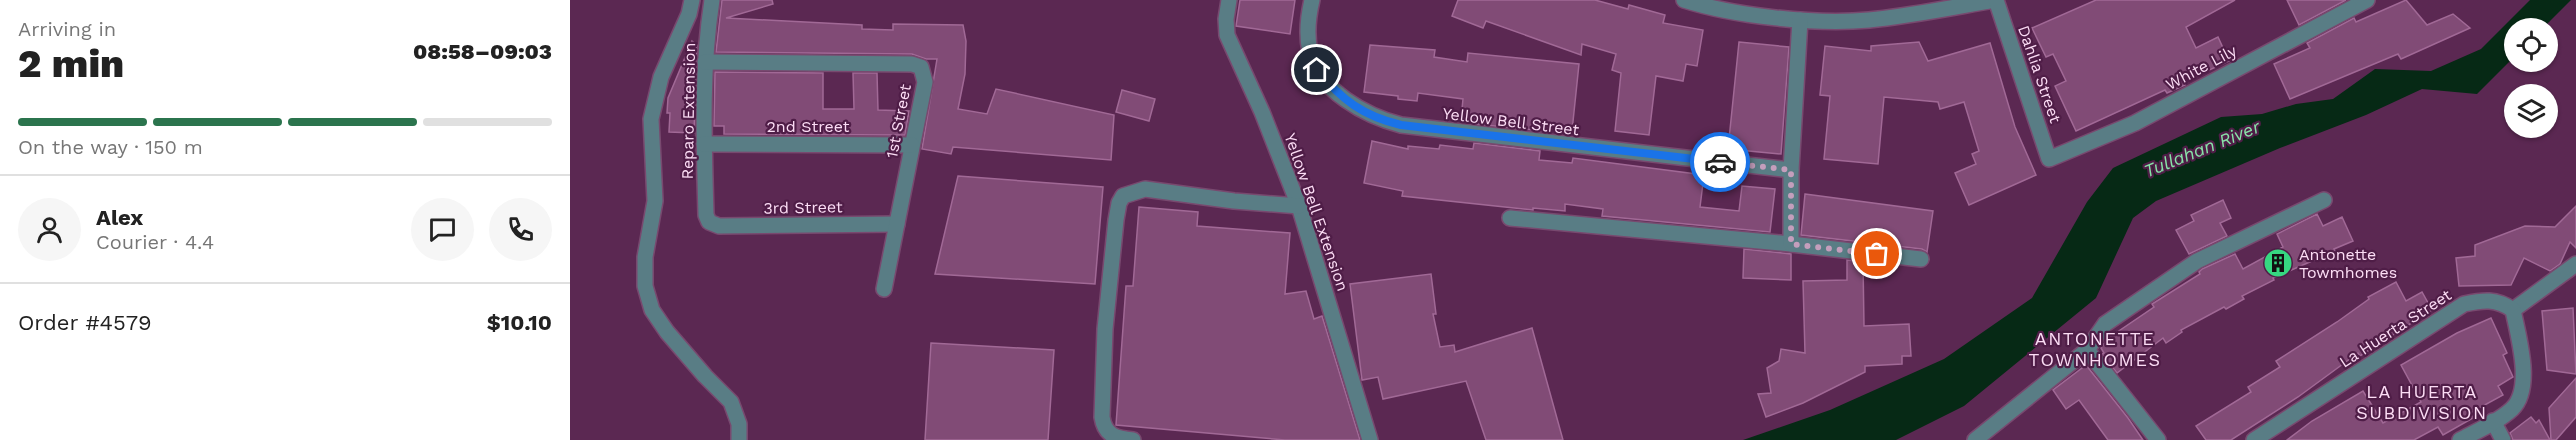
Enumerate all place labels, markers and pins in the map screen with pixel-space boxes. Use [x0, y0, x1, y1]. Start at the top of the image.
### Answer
pin [1291, 44, 1342, 95]
pin [1851, 228, 1902, 279]
place label: Antonette Towmhomes [2299, 245, 2397, 282]
building icon: Antonette Towmhomes [2262, 247, 2294, 279]

